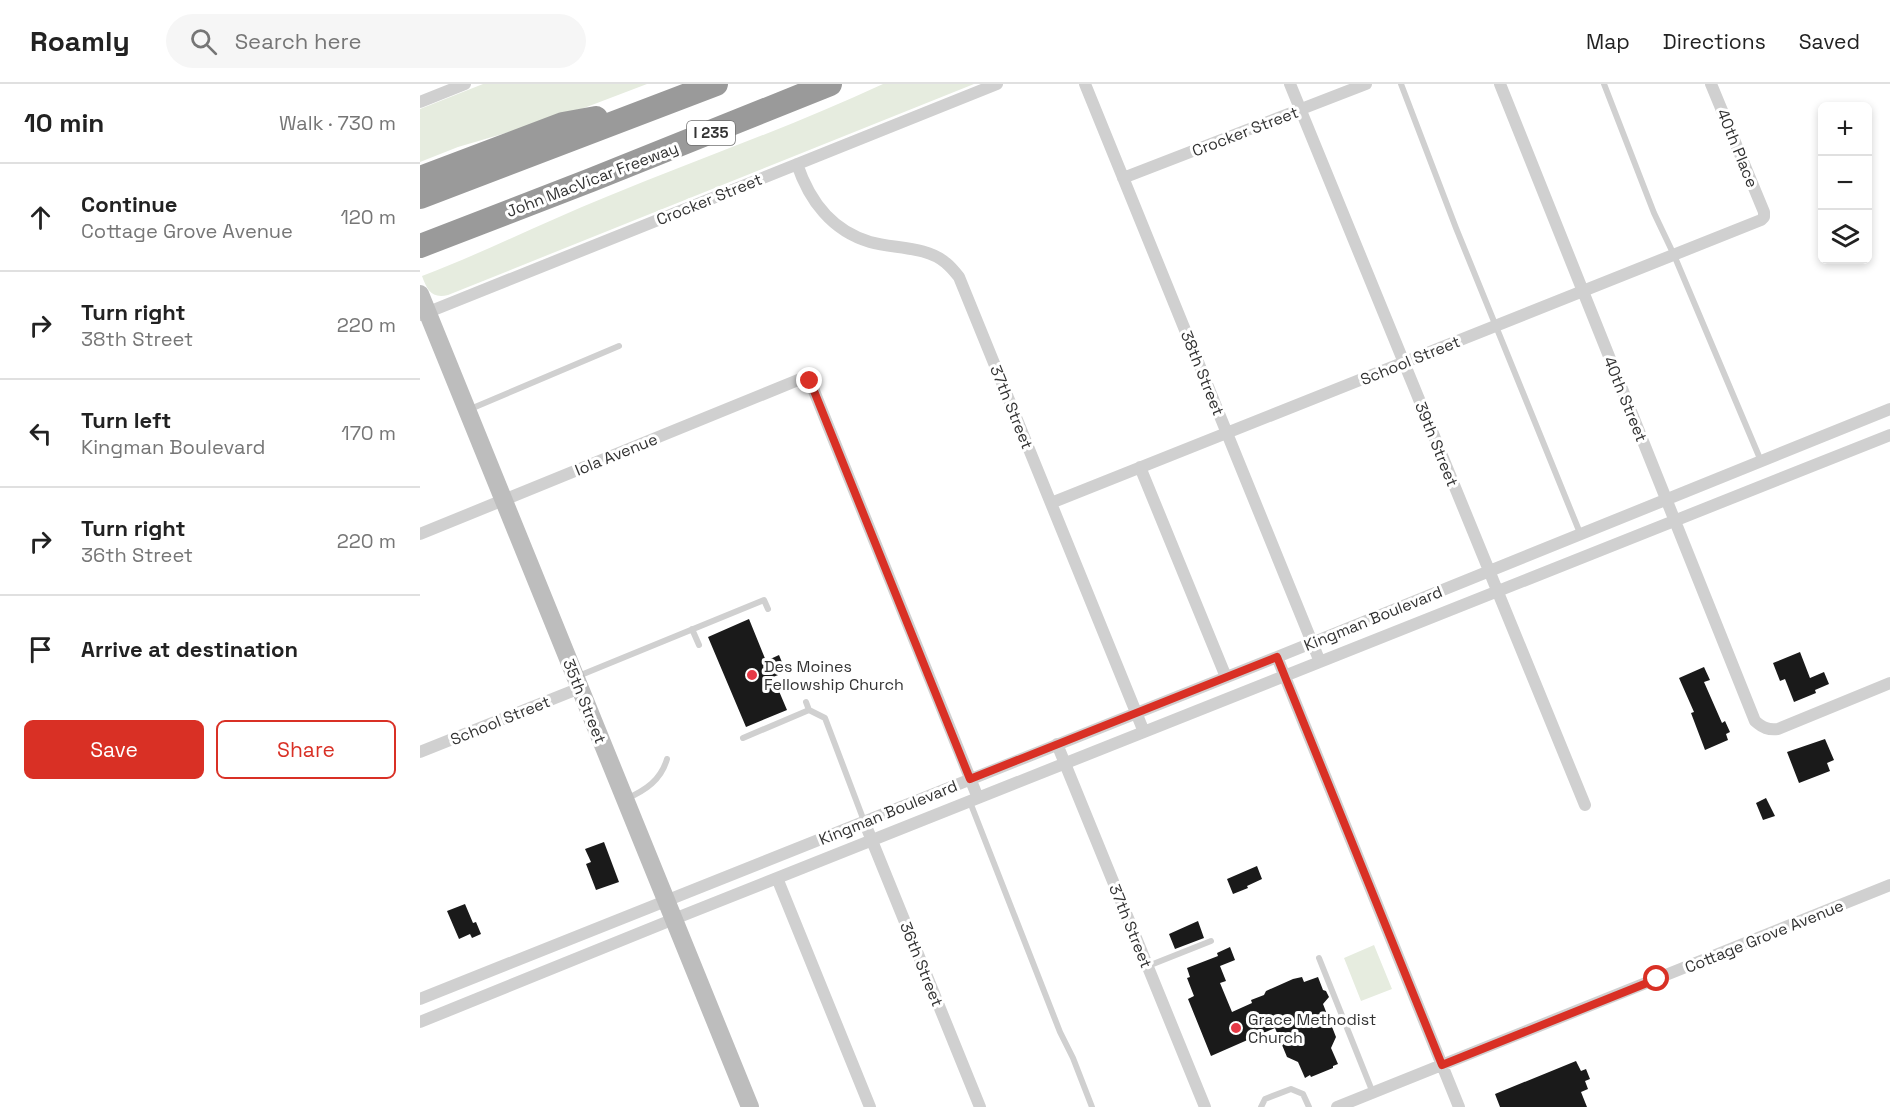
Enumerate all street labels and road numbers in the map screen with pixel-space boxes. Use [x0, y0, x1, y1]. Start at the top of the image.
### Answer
street label: Crocker Street [1189, 102, 1301, 161]
street label: 40th Place [1712, 106, 1763, 191]
road number: I 235 [687, 121, 735, 145]
street label: John MacVicar Freeway [503, 137, 681, 222]
street label: Crocker Street [653, 169, 765, 230]
street label: 38th Street [1176, 328, 1229, 419]
street label: School Street [1357, 331, 1463, 390]
street label: 40th Street [1599, 353, 1652, 445]
street label: 37th Street [985, 362, 1038, 452]
street label: 39th Street [1410, 399, 1463, 490]
street label: Iola Avenue [572, 428, 661, 481]
street label: Kingman Boulevard [1301, 581, 1446, 656]
street label: 35th Street [558, 656, 611, 747]
street label: School Street [447, 691, 553, 750]
street label: Kingman Boulevard [816, 775, 961, 850]
street label: 37th Street [1104, 881, 1157, 971]
street label: Cottage Grove Avenue [1682, 895, 1847, 978]
street label: 36th Street [895, 919, 948, 1010]

